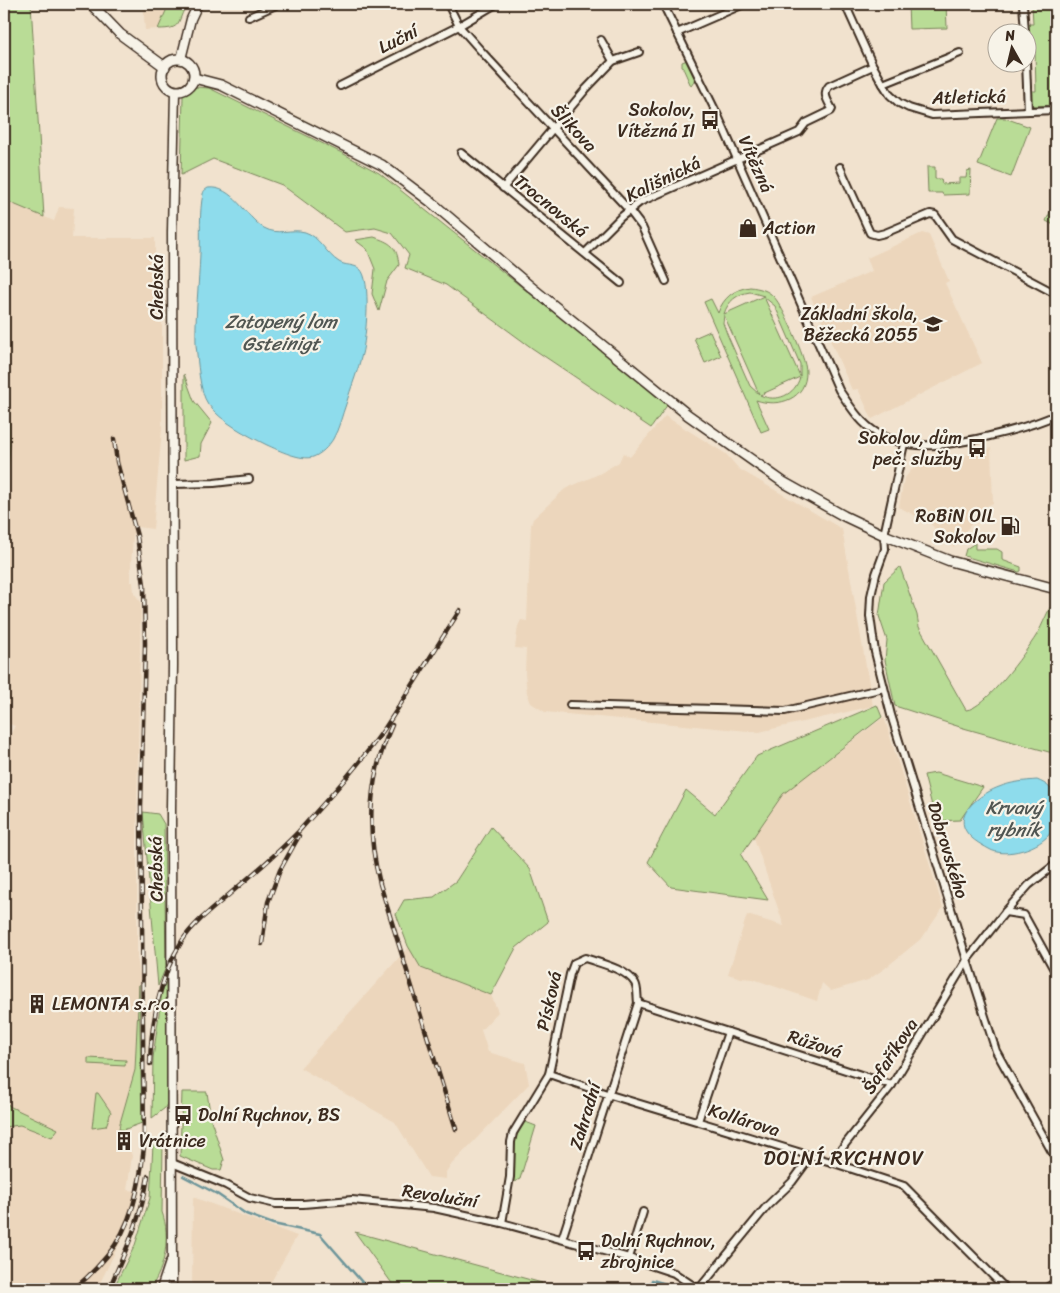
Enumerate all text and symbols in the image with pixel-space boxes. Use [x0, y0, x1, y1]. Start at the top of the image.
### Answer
street label: Luční [372, 14, 426, 63]
north arrow [988, 22, 1038, 72]
text: N [1003, 23, 1017, 49]
street label: Atletická [931, 80, 1006, 114]
place label: Sokolov, Vítězná II [618, 94, 695, 147]
street label: Šlikova [543, 96, 605, 160]
bus stop icon: Sokolov, Vítězná II [699, 109, 721, 131]
street label: Vítězná [729, 130, 783, 198]
street label: Kališnická [620, 147, 706, 211]
street label: Trocnovská [507, 166, 595, 246]
place label: Action [762, 212, 816, 244]
shop icon: Action [737, 217, 759, 239]
street label: Chebská [141, 254, 173, 320]
place label: Základní škola, Běžecká 2055 [801, 298, 918, 351]
water label: Zatopený lom Gsteinigt [225, 305, 338, 360]
school or university icon: Základní škola, Běžecká 2055 [922, 313, 944, 335]
place label: Sokolov, dům peč. služby [858, 422, 963, 475]
bus stop icon: Sokolov, dům peč. služby [966, 437, 988, 459]
place label: RoBiN OIL Sokolov [916, 500, 996, 553]
fuel station icon: RoBiN OIL Sokolov [999, 515, 1021, 537]
water label: Krvavý rybník [986, 791, 1045, 846]
street label: Dobrovského [918, 797, 978, 903]
street label: Chebská [139, 836, 173, 902]
street label: Písková [527, 968, 571, 1034]
place label: LEMONTA s.r.o. [52, 988, 175, 1020]
building icon: LEMONTA s.r.o. [26, 993, 48, 1015]
street label: Šafaříkova [853, 1011, 927, 1101]
street label: Růžová [784, 1020, 846, 1068]
street label: Zahradní [560, 1076, 611, 1154]
street label: Kollárova [704, 1094, 784, 1146]
place label: Dolní Rychnov, BS [198, 1099, 340, 1131]
bus stop icon: Dolní Rychnov, BS [172, 1104, 194, 1126]
place label: Vrátnice [139, 1125, 206, 1157]
building icon: Vrátnice [113, 1130, 135, 1152]
district label: DOLNÍ RYCHNOV [763, 1141, 925, 1176]
street label: Revoluční [400, 1174, 482, 1218]
place label: Dolní Rychnov, zbrojnice [600, 1225, 716, 1278]
bus stop icon: Dolní Rychnov, zbrojnice [575, 1240, 597, 1262]

